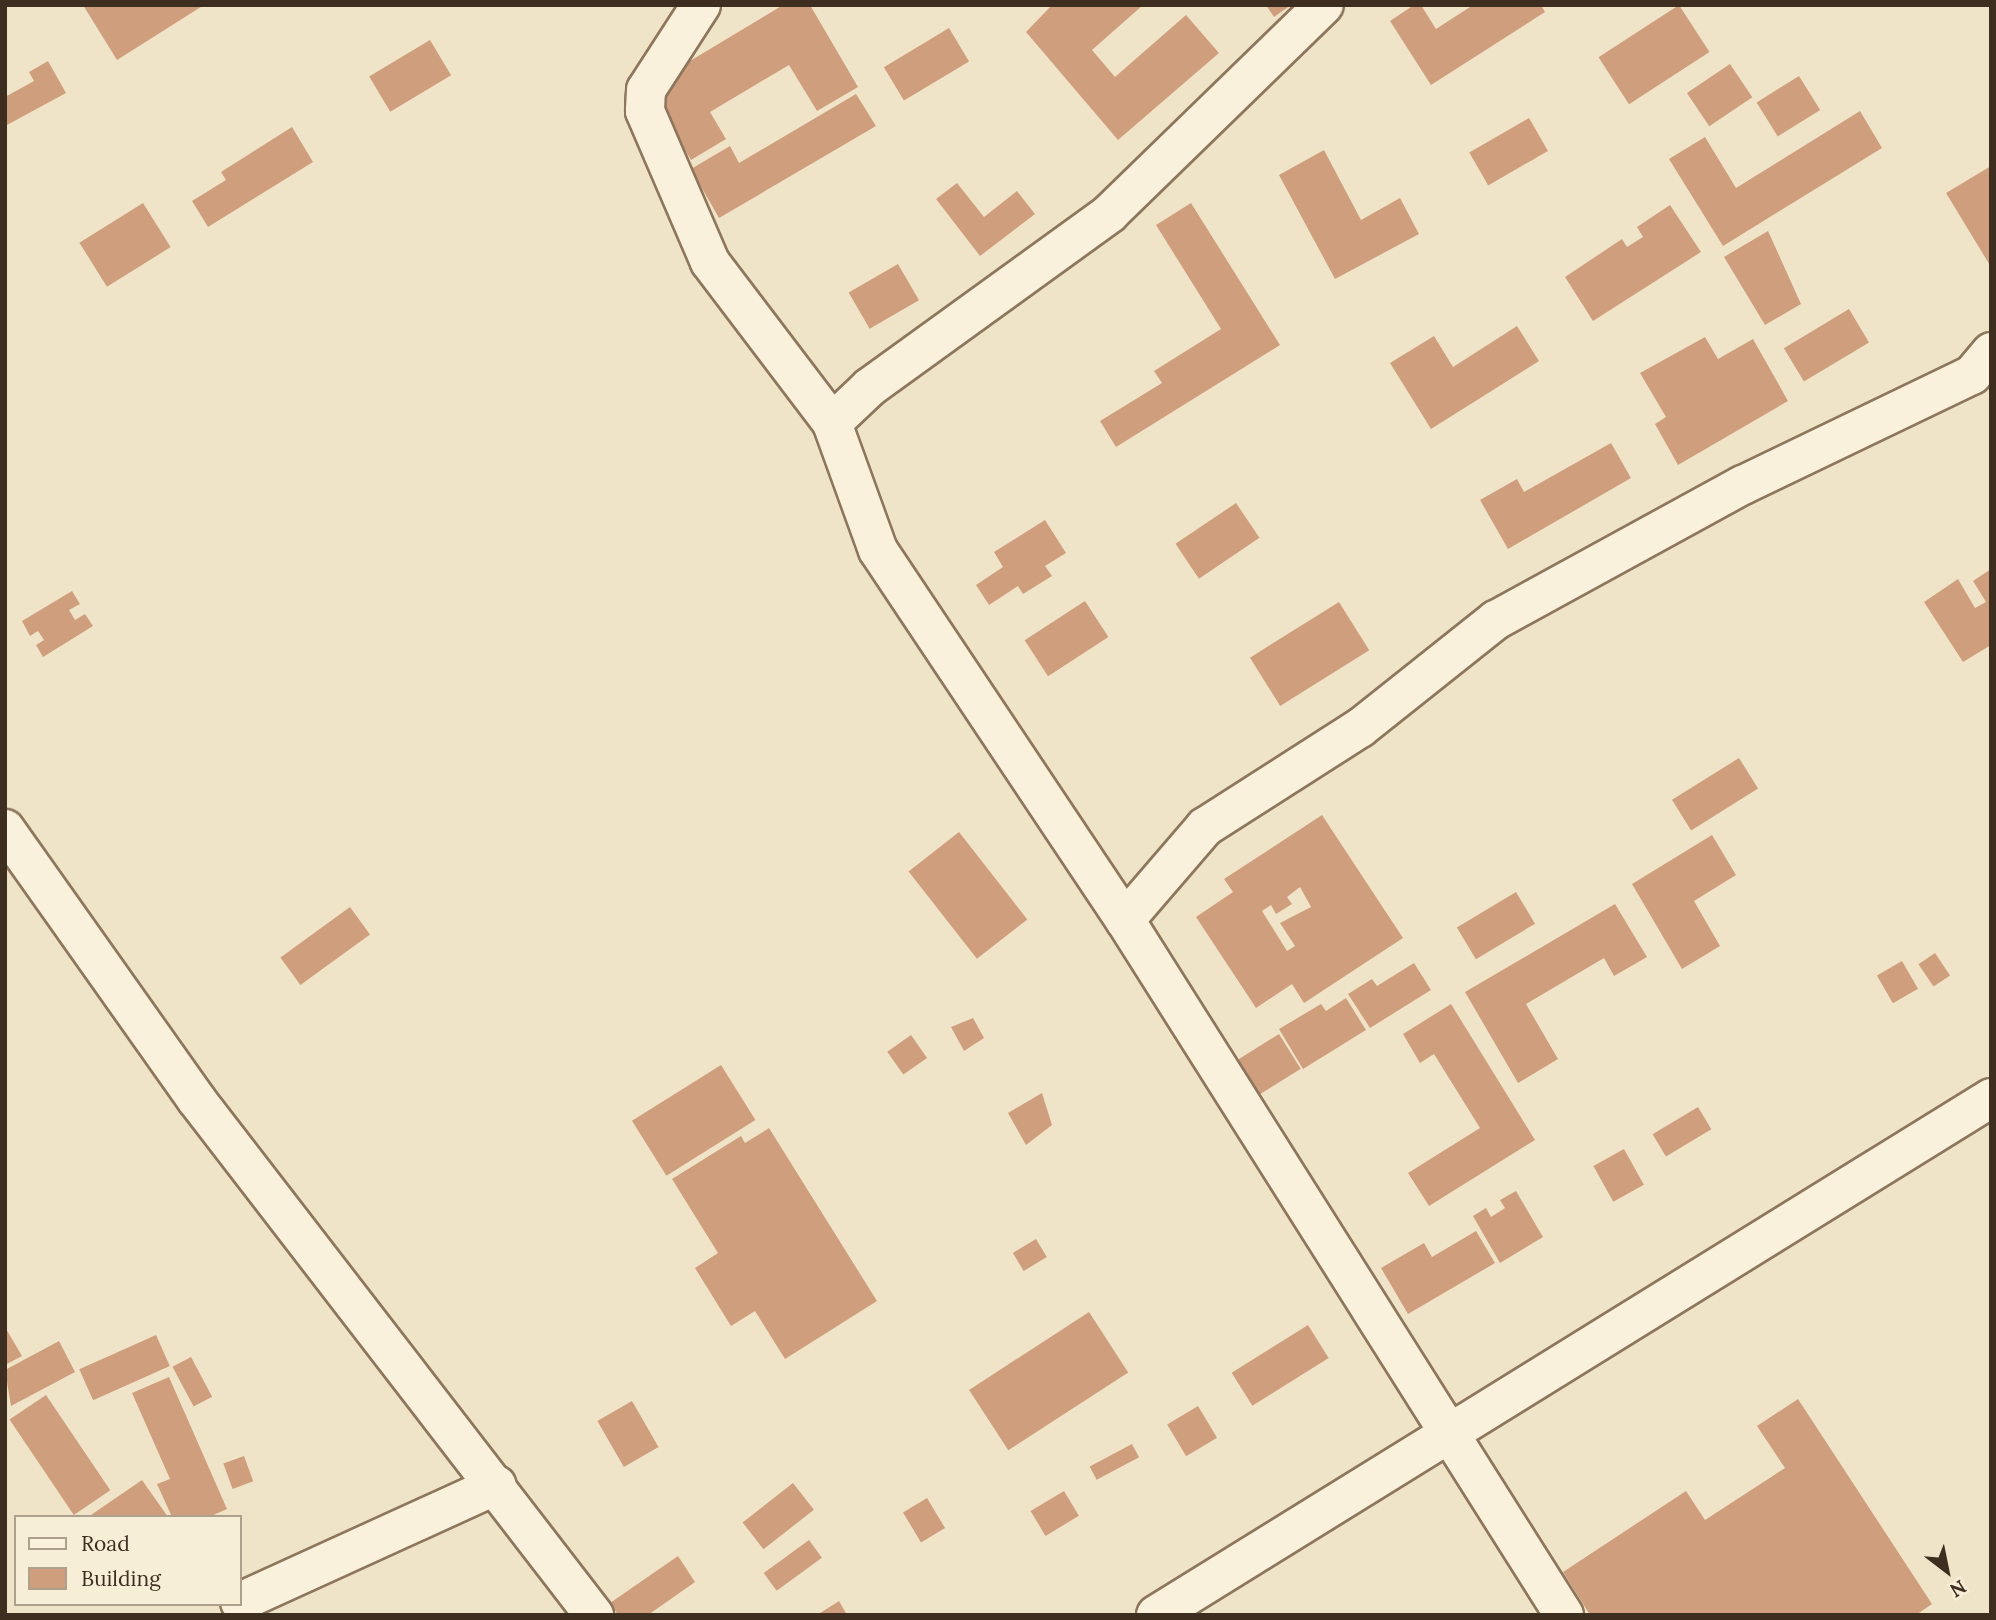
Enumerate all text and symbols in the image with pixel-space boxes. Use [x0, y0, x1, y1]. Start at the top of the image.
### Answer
legend [14, 1515, 242, 1606]
text: Road [81, 1530, 130, 1557]
north arrow [1912, 1536, 1982, 1606]
text: Building [81, 1565, 161, 1592]
text: N [1946, 1575, 1971, 1603]

